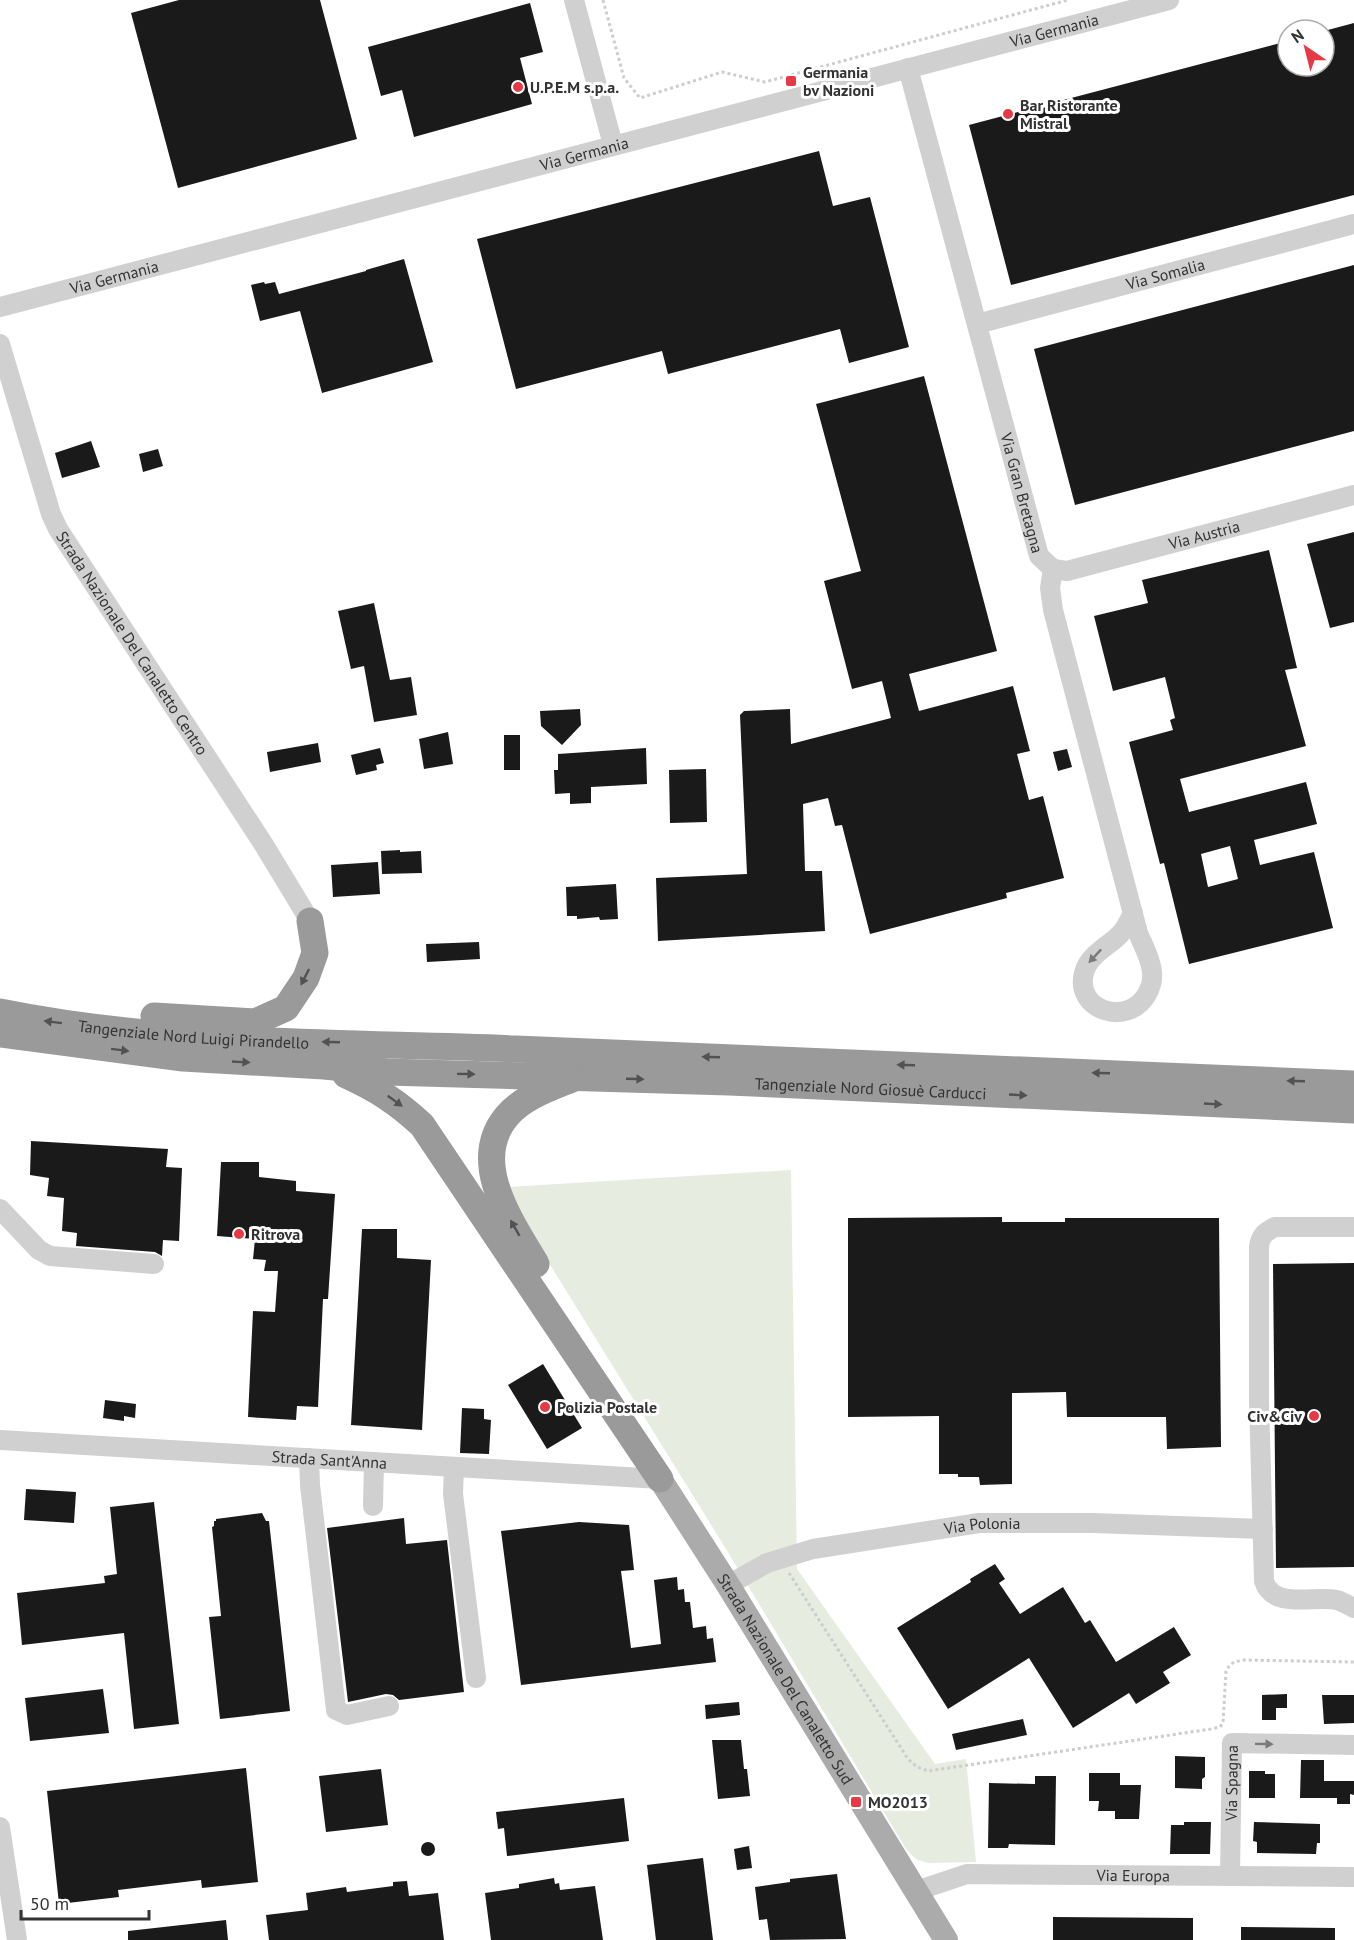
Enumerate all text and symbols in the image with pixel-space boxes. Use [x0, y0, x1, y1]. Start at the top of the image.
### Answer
street label: Via Germania [1007, 9, 1101, 52]
north arrow [1276, 18, 1336, 78]
text: N [1287, 25, 1307, 47]
place label: Germania bv Nazioni [803, 62, 874, 100]
marker: Germania bv Nazioni [784, 74, 798, 88]
place label: U.P.E.M s.p.a. [530, 77, 619, 97]
marker: U.P.E.M s.p.a. [511, 80, 525, 94]
place label: Bar Ristorante Mistral [1020, 95, 1118, 133]
marker: Bar Ristorante Mistral [1001, 107, 1015, 121]
street label: Via Germania [537, 132, 631, 175]
street label: Via Somalia [1123, 254, 1207, 294]
street label: Via Germania [67, 256, 161, 299]
street label: Via Gran Bretagna [996, 430, 1048, 555]
street label: Via Austria [1165, 516, 1242, 554]
street label: Strada Nazionale Del Canaletto Centro [52, 527, 212, 759]
one-way arrow [1089, 948, 1102, 963]
one-way arrow [300, 969, 309, 986]
street label: Tangenziale Nord Luigi Pirandello [77, 1015, 309, 1053]
one-way arrow [44, 1017, 63, 1026]
one-way arrow [322, 1037, 341, 1047]
one-way arrow [111, 1046, 130, 1055]
one-way arrow [702, 1053, 721, 1062]
one-way arrow [231, 1057, 250, 1066]
one-way arrow [896, 1061, 915, 1070]
one-way arrow [457, 1069, 476, 1079]
one-way arrow [1091, 1069, 1110, 1078]
street label: Tangenziale Nord Giosuè Carducci [754, 1073, 987, 1104]
one-way arrow [626, 1074, 645, 1083]
one-way arrow [1286, 1077, 1305, 1086]
one-way arrow [1009, 1091, 1028, 1100]
one-way arrow [387, 1095, 402, 1107]
one-way arrow [1203, 1099, 1222, 1109]
one-way arrow [510, 1219, 520, 1236]
place label: Ritrova [251, 1224, 300, 1244]
marker: Ritrova [232, 1227, 246, 1241]
place label: Polizia Postale [557, 1397, 657, 1417]
marker: Polizia Postale [538, 1400, 552, 1414]
place label: Civ&Civ [1247, 1406, 1302, 1426]
marker: Civ&Civ [1307, 1409, 1321, 1423]
street label: Strada Sant'Anna [271, 1446, 388, 1473]
street label: Via Polonia [942, 1513, 1021, 1538]
street label: Strada Nazionale Del Canaletto Sud [713, 1570, 858, 1788]
one-way arrow [1254, 1739, 1273, 1748]
street label: Via Spagna [1221, 1745, 1242, 1822]
place label: MO2013 [868, 1792, 928, 1812]
marker: MO2013 [849, 1795, 863, 1809]
street label: Via Europa [1095, 1865, 1170, 1886]
scale bar [21, 1883, 148, 1921]
text: 50 m [30, 1892, 69, 1915]

